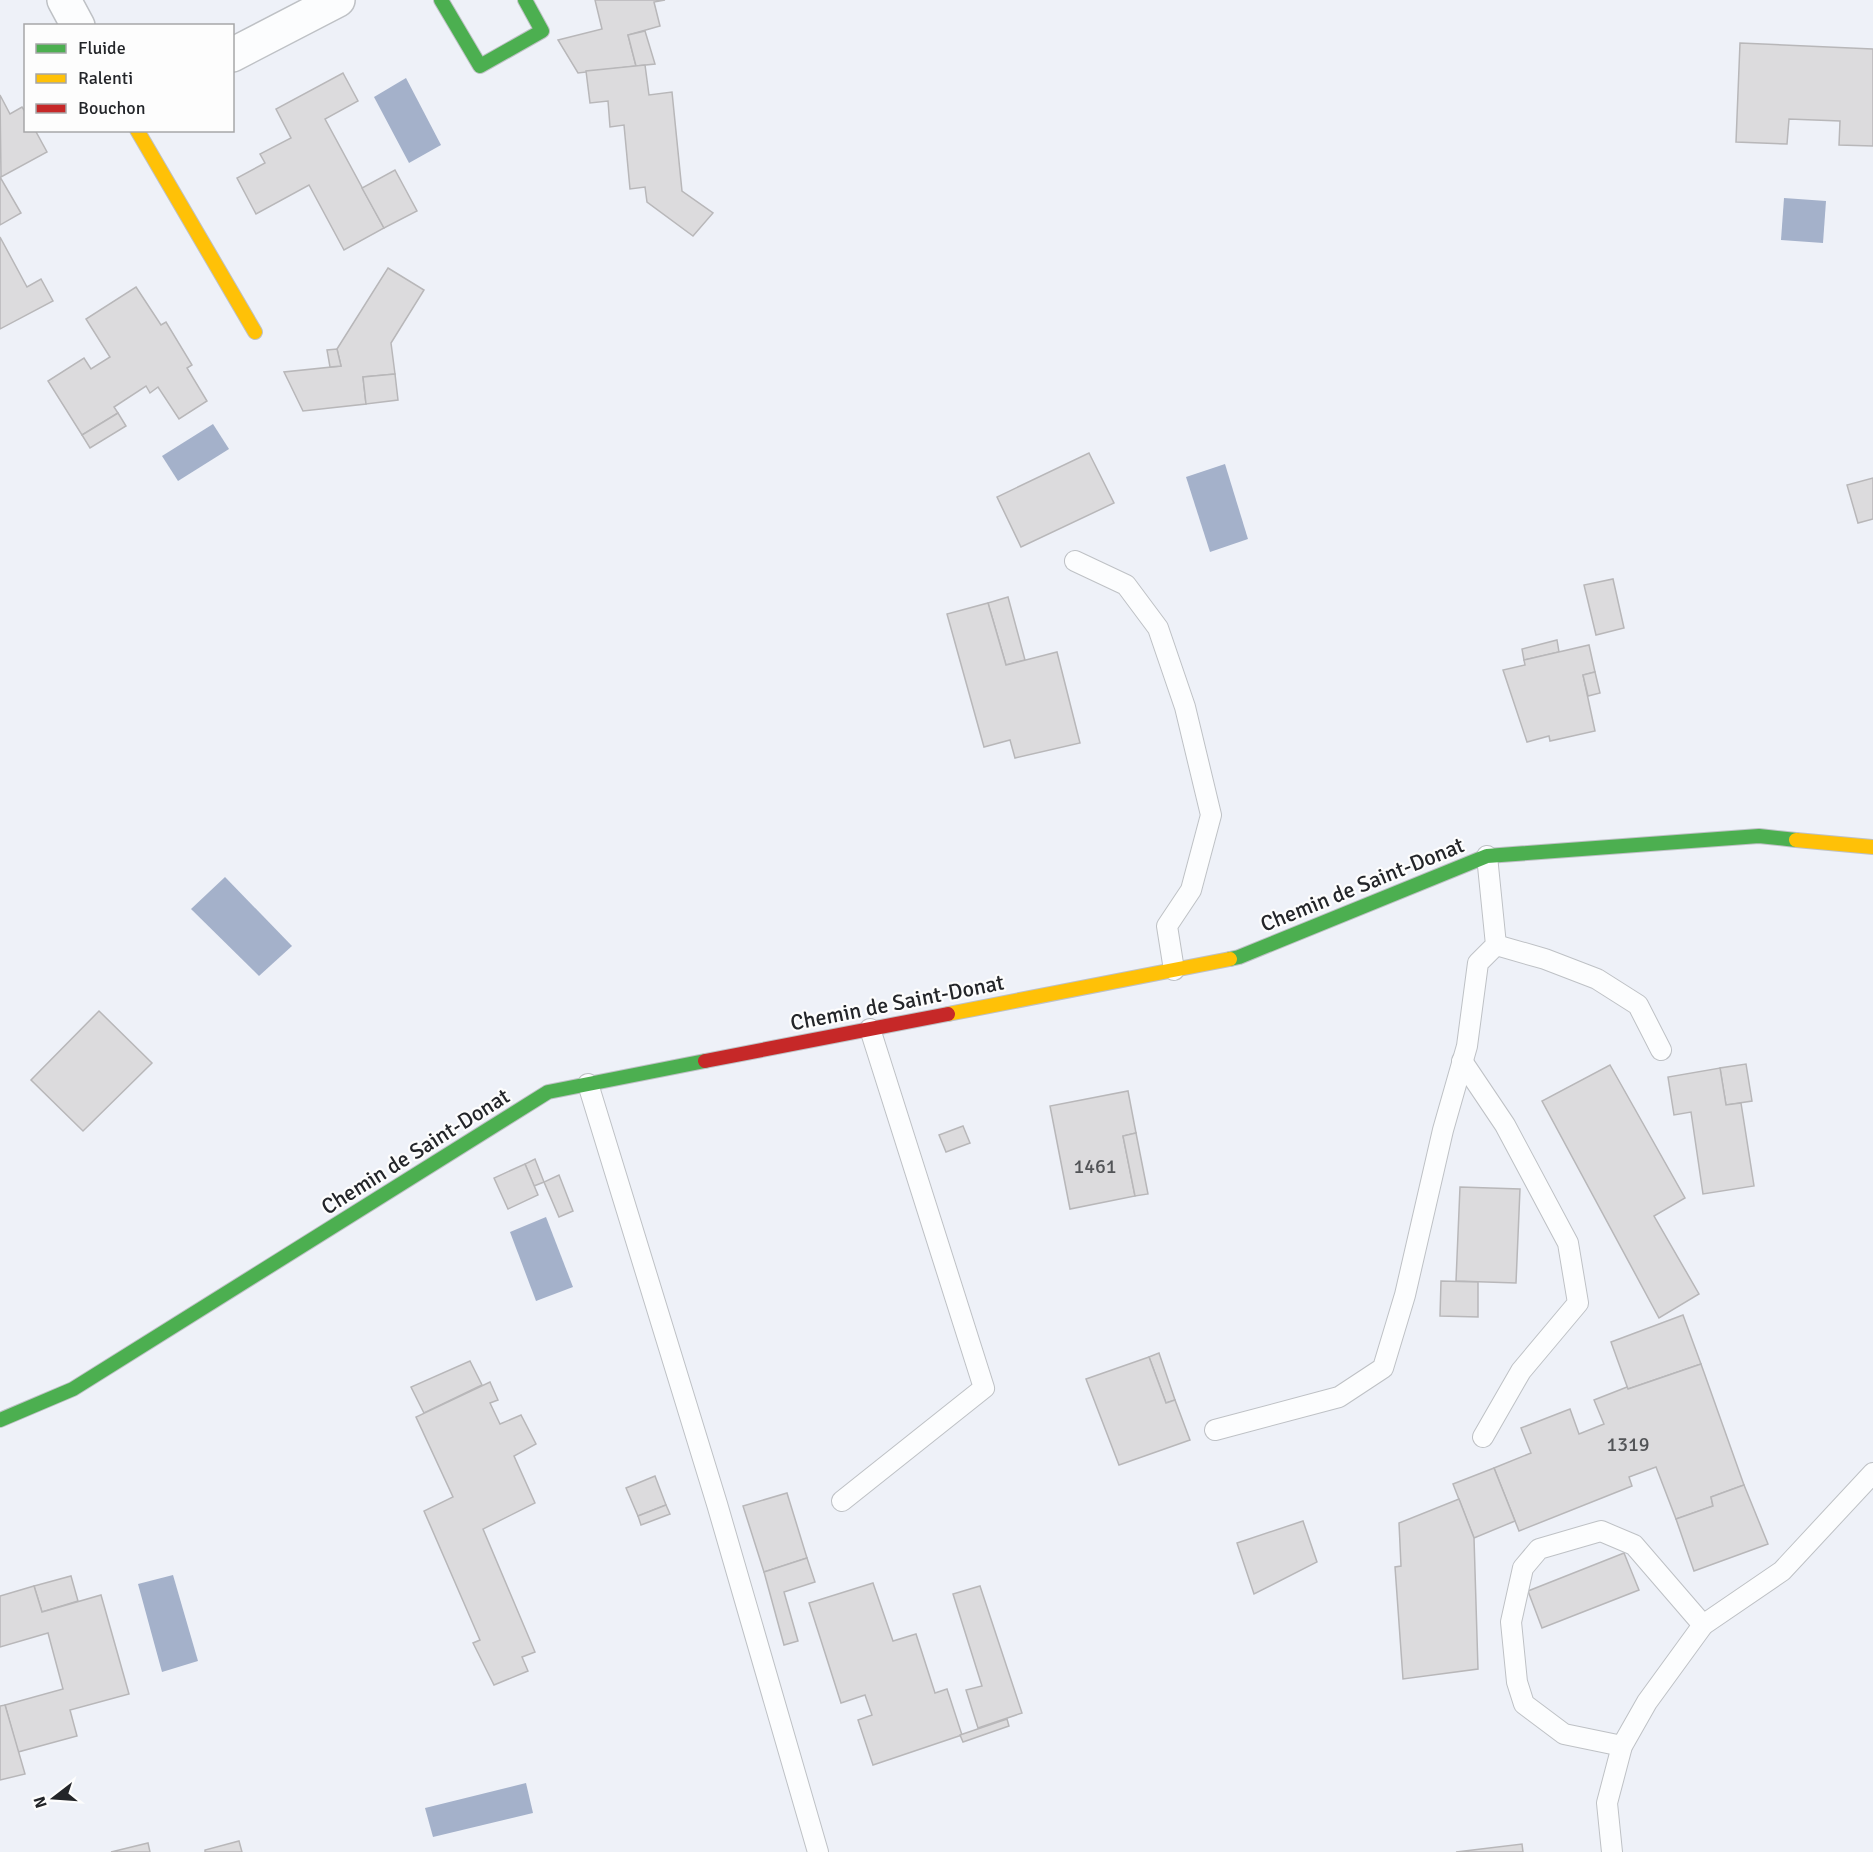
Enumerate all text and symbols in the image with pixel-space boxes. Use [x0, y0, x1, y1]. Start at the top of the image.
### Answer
legend [24, 24, 234, 132]
text: Fluide [78, 37, 126, 59]
text: Ralenti [78, 67, 133, 89]
text: Bouchon [78, 97, 146, 119]
street label: Chemin de Saint-Donat [1256, 831, 1468, 938]
street label: Chemin de Saint-Donat [788, 968, 1007, 1036]
street label: Chemin de Saint-Donat [316, 1082, 515, 1220]
house number: 1461 [1073, 1154, 1117, 1179]
house number: 1319 [1606, 1432, 1650, 1457]
north arrow [24, 1768, 84, 1828]
text: N [29, 1794, 52, 1810]

